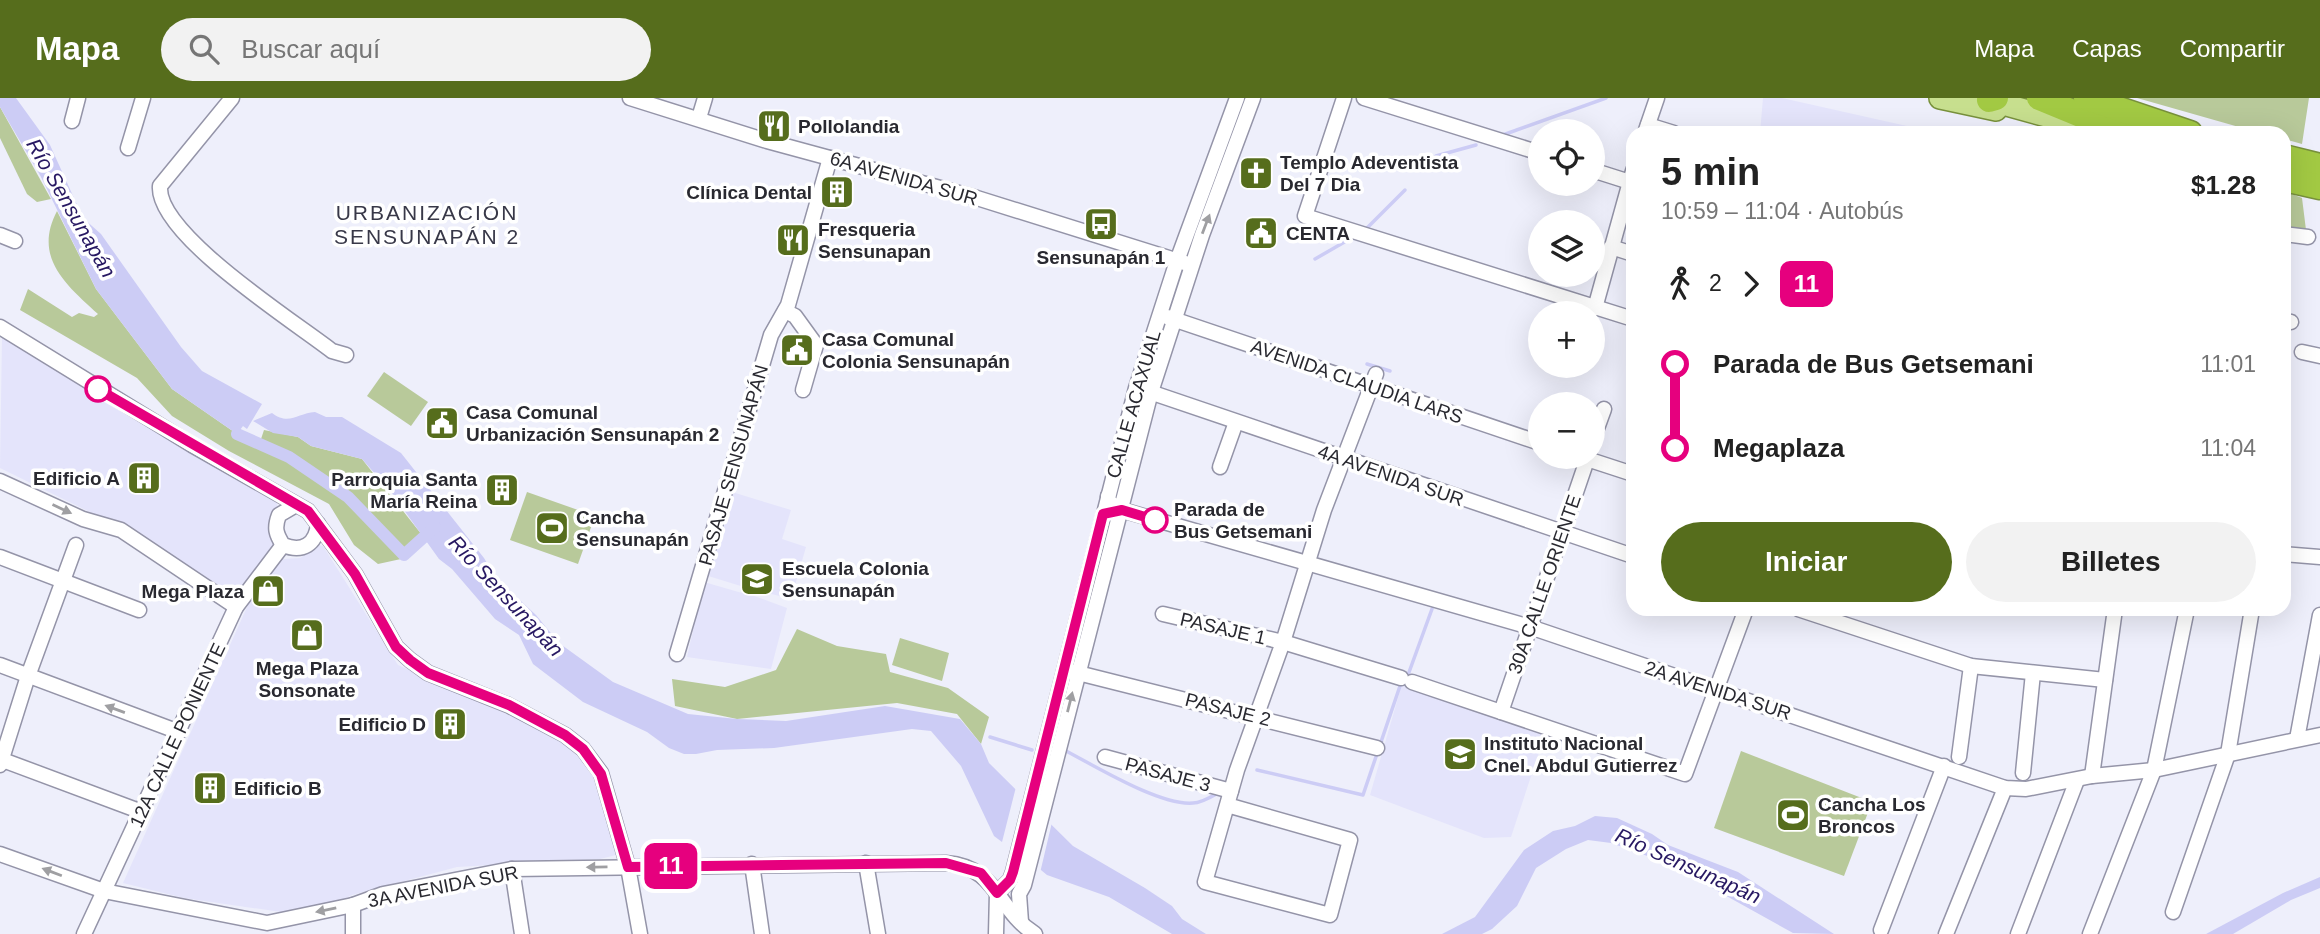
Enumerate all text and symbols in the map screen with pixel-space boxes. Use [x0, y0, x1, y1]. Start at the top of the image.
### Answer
search box [161, 18, 651, 81]
text: Mapa [35, 30, 119, 67]
icon: search [185, 30, 223, 68]
text: Buscar aquí [241, 34, 380, 64]
text: Mapa [1974, 35, 2034, 62]
text: Capas [2072, 35, 2142, 62]
text: Compartir [2180, 35, 2285, 62]
restaurant icon: Pollolandia [755, 107, 793, 145]
place label: Pollolandia [798, 116, 900, 137]
map controls [1528, 119, 1605, 469]
button: locate [1528, 119, 1605, 196]
water label: Río Sensunapán [22, 134, 121, 281]
street label: 6A AVENIDA SUR [828, 147, 980, 210]
text: 5 min [1661, 151, 1760, 193]
place label: Templo Adeventista Del 7 Dia [1280, 152, 1459, 195]
church icon: Templo Adeventista Del 7 Dia [1237, 154, 1275, 192]
text: $1.28 [2191, 170, 2256, 200]
building icon: Clínica Dental [818, 173, 856, 211]
place label: Clínica Dental [686, 182, 812, 203]
text: 10:59 – 11:04 · Autobús [1661, 198, 1904, 224]
district label: URBANIZACIÓN SENSUNAPÁN 2 [334, 201, 520, 248]
bus stop icon: Sensunapán 1 [1082, 205, 1120, 243]
button: layers [1528, 210, 1605, 287]
one-way arrow [1201, 213, 1212, 234]
public building icon: CENTA [1242, 214, 1280, 252]
place label: Fresqueria Sensunapan [818, 219, 931, 262]
restaurant icon: Fresqueria Sensunapan [774, 221, 812, 259]
place label: CENTA [1286, 223, 1350, 244]
place label: Sensunapán 1 [1037, 247, 1166, 268]
icon: walk [1661, 265, 1699, 303]
icon: forward [1732, 265, 1770, 303]
text: 2 [1709, 270, 1722, 296]
text: 11 [1794, 270, 1819, 297]
button: + [1528, 301, 1605, 378]
street label: CALLE ACAXUAL [1102, 328, 1165, 481]
place label: Casa Comunal Colonia Sensunapán [822, 329, 1010, 372]
public building icon: Casa Comunal Colonia Sensunapán [778, 331, 816, 369]
street label: AVENIDA CLAUDIA LARS [1248, 335, 1465, 428]
text: Parada de Bus Getsemani [1713, 349, 2034, 379]
text: 11:01 [2200, 351, 2256, 377]
street label: PASAJE SENSUNAPÁN [695, 362, 772, 568]
unlabelled marker [85, 376, 111, 402]
button: − [1528, 392, 1605, 469]
place label: Casa Comunal Urbanización Sensunapán 2 [466, 402, 719, 445]
public building icon: Casa Comunal Urbanización Sensunapán 2 [423, 404, 461, 442]
text: Megaplaza [1713, 433, 1845, 463]
text: 11:04 [2200, 435, 2256, 461]
street label: 4A AVENIDA SUR [1315, 441, 1466, 510]
building icon: Edificio A [125, 459, 163, 497]
place label: Edificio A [33, 468, 120, 489]
place label: Parroquia Santa María Reina [331, 469, 477, 512]
building icon: Parroquia Santa María Reina [483, 471, 521, 509]
street label: 30A CALLE ORIENTE [1504, 492, 1585, 676]
place label: Parada de Bus Getsemani [1174, 499, 1312, 542]
one-way arrow [52, 503, 72, 515]
place label: Cancha Sensunapán [576, 507, 689, 550]
marker: Parada de Bus Getsemani [1142, 507, 1168, 533]
sports icon: Cancha Sensunapán [533, 509, 571, 547]
button: Iniciar [1661, 522, 1952, 602]
button: Billetes [1966, 522, 2256, 602]
water label: Río Sensunapán [445, 531, 568, 661]
place label: Escuela Colonia Sensunapán [782, 558, 929, 601]
school or university icon: Escuela Colonia Sensunapán [738, 560, 776, 598]
shop icon: Mega Plaza [249, 572, 287, 610]
place label: Mega Plaza [142, 581, 244, 602]
street label: PASAJE 1 [1178, 608, 1268, 649]
shop icon: Mega Plaza Sonsonate [288, 616, 326, 654]
street label: 12A CALLE PONIENTE [126, 640, 229, 831]
street label: 2A AVENIDA SUR [1642, 657, 1794, 724]
place label: Mega Plaza Sonsonate [256, 658, 359, 701]
street label: PASAJE 2 [1183, 689, 1273, 730]
one-way arrow [1065, 691, 1076, 713]
one-way arrow [105, 703, 126, 714]
building icon: Edificio D [431, 705, 469, 743]
place label: Edificio D [338, 714, 426, 735]
place label: Instituto Nacional Cnel. Abdul Gutierrez [1484, 733, 1678, 776]
school or university icon: Instituto Nacional Cnel. Abdul Gutierrez [1441, 735, 1479, 773]
street label: PASAJE 3 [1123, 753, 1213, 796]
building icon: Edificio B [191, 769, 229, 807]
place label: Edificio B [234, 778, 322, 799]
place label: Cancha Los Broncos [1818, 794, 1926, 837]
sports icon: Cancha Los Broncos [1774, 796, 1812, 834]
water label: Río Sensunapán [1612, 823, 1764, 908]
line badge: 11 [640, 843, 702, 889]
text: 11 [658, 852, 684, 879]
street label: 3A AVENIDA SUR [366, 862, 520, 911]
one-way arrow [586, 862, 608, 873]
one-way arrow [42, 866, 63, 877]
one-way arrow [315, 905, 337, 916]

